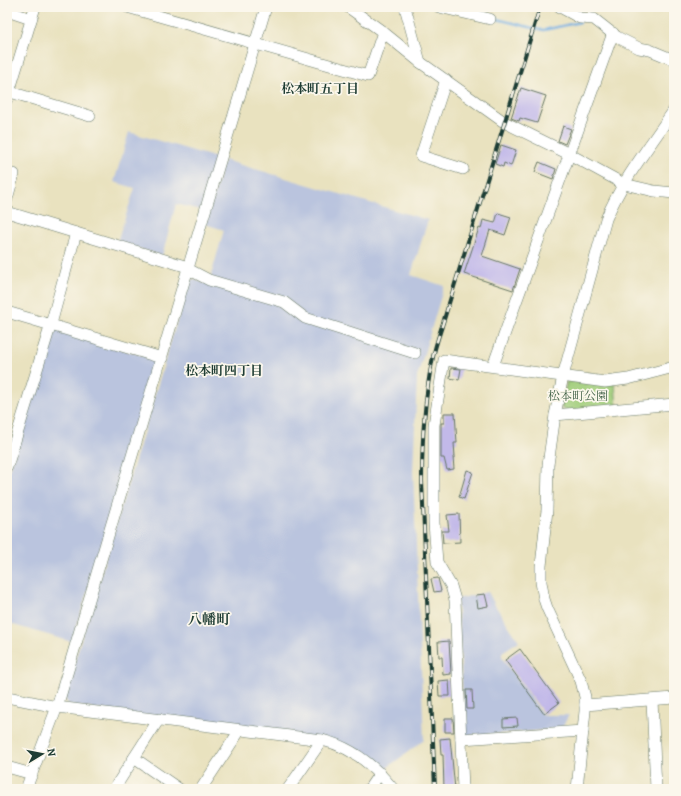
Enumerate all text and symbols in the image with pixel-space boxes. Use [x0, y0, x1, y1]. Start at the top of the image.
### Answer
district label: 松本町五丁目 [281, 80, 359, 97]
district label: 松本町四丁目 [185, 362, 263, 379]
park label: 松本町公園 [548, 388, 608, 404]
district label: 八幡町 [188, 610, 231, 629]
north arrow [22, 734, 62, 774]
text: N [43, 747, 59, 758]

